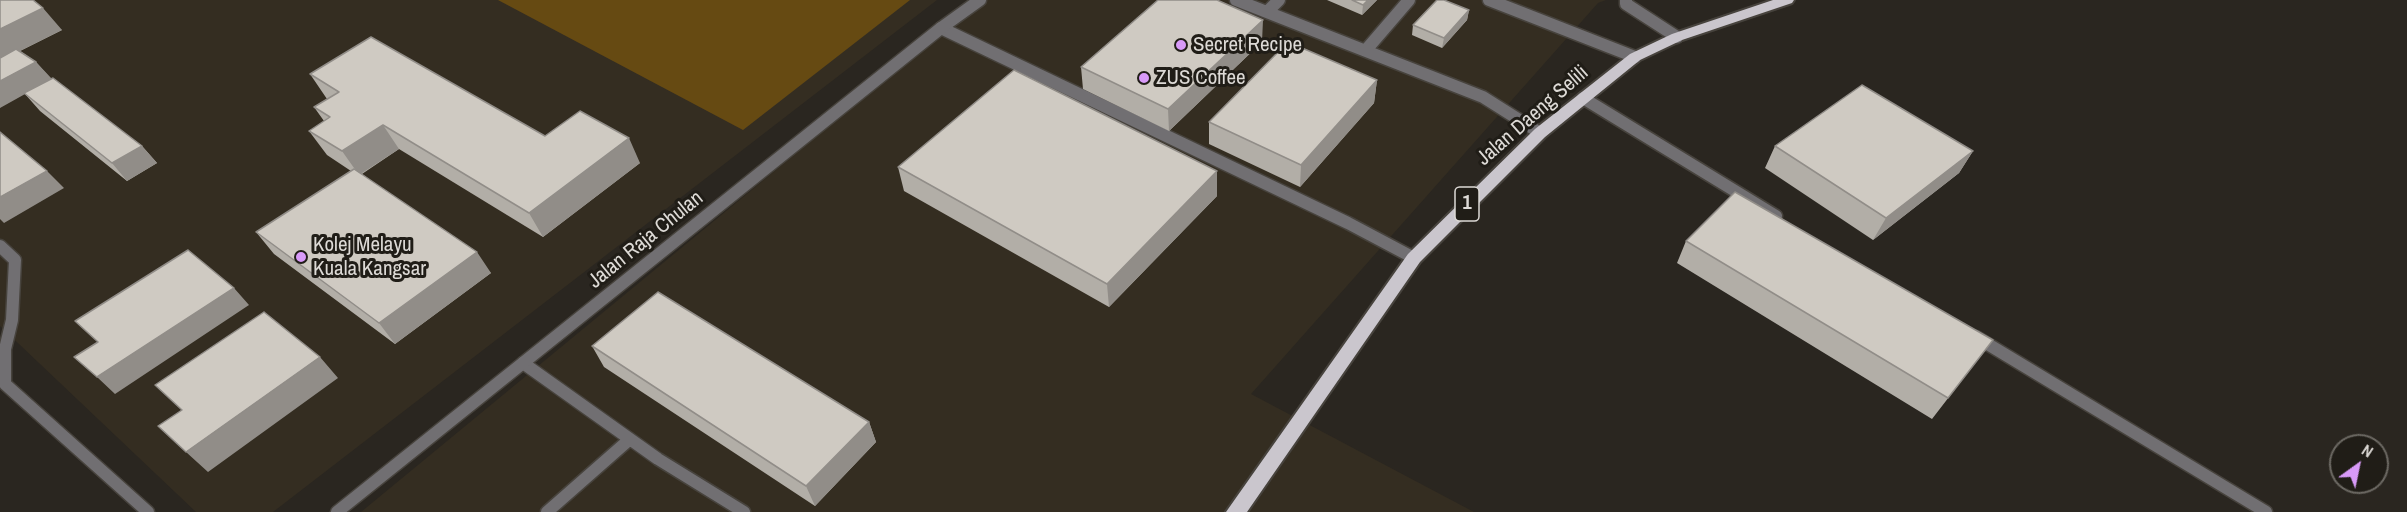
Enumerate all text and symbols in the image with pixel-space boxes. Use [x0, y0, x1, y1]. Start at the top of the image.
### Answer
place label: Secret Recipe [1193, 32, 1302, 58]
marker: Secret Recipe [1174, 38, 1188, 52]
street label: Jalan Daeng Selili [1472, 61, 1594, 171]
place label: ZUS Coffee [1156, 65, 1246, 91]
marker: ZUS Coffee [1137, 71, 1151, 85]
street label: Jalan Raja Chulan [583, 186, 709, 294]
road number: 1 [1455, 187, 1479, 221]
place label: Kolej Melayu Kuala Kangsar [313, 232, 426, 282]
marker: Kolej Melayu Kuala Kangsar [294, 250, 308, 264]
north arrow [2329, 434, 2389, 494]
text: N [2358, 439, 2378, 462]

